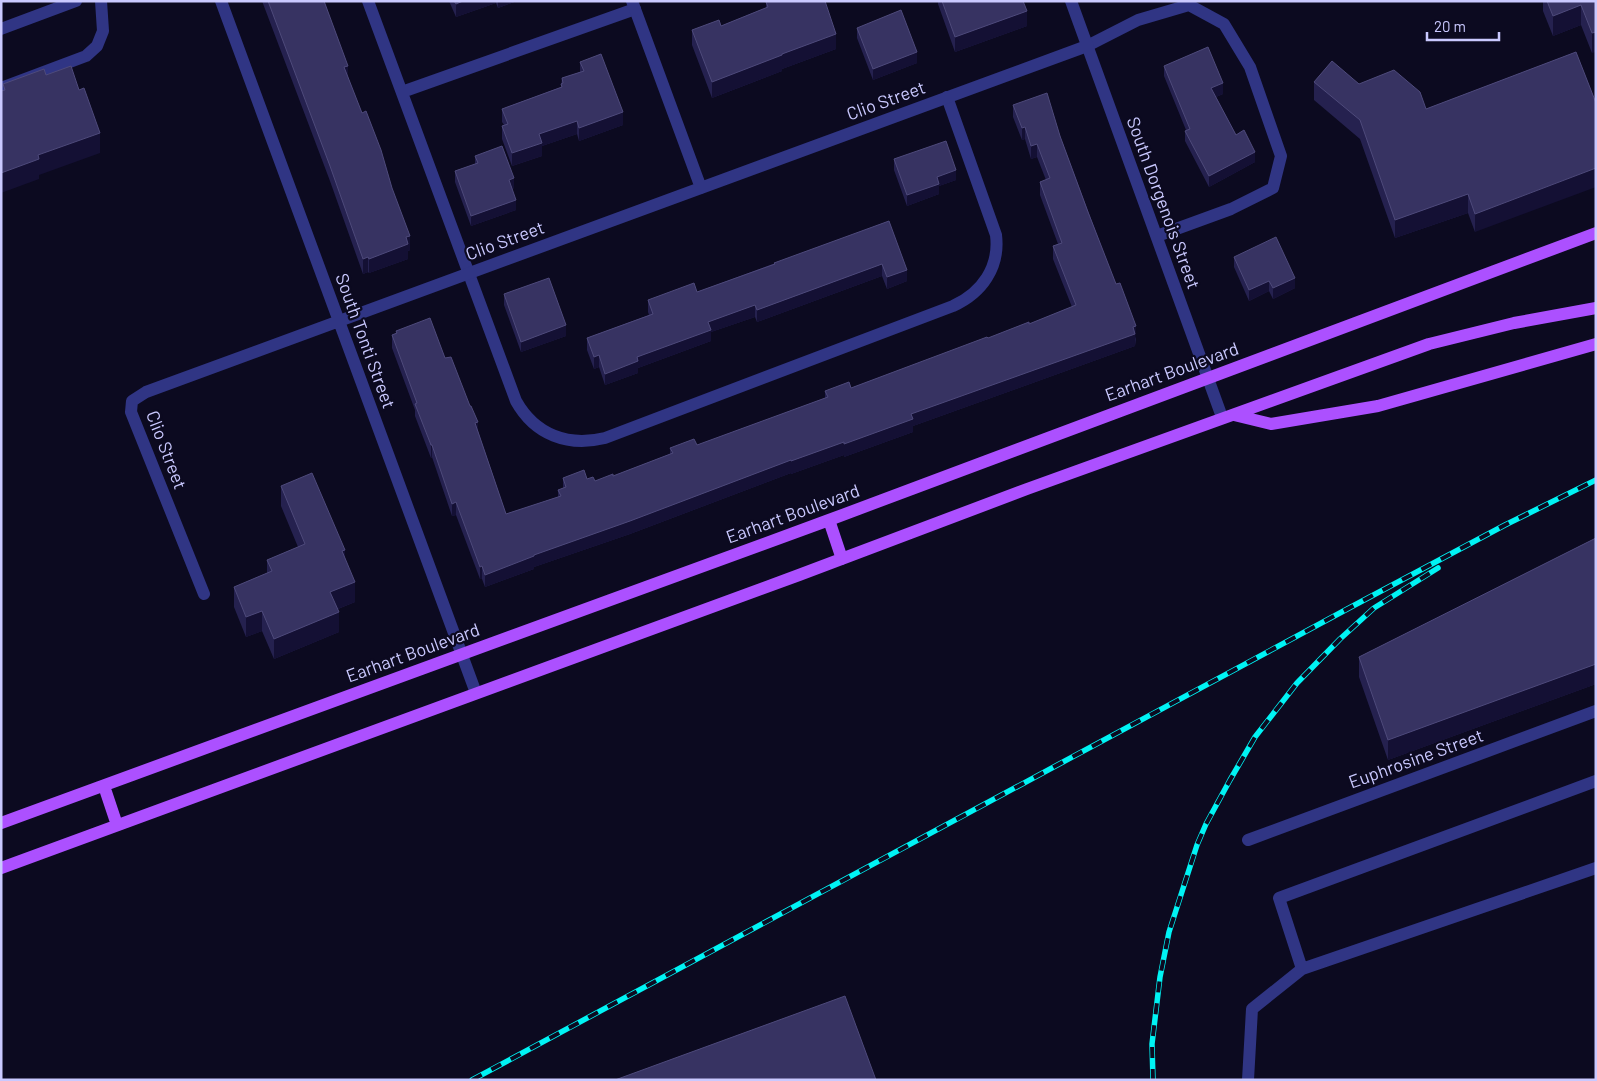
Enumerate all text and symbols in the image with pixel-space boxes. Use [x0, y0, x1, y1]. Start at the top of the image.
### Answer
scale bar [1427, 10, 1500, 42]
text: 20 m [1434, 17, 1466, 35]
street label: Clio Street [843, 76, 928, 124]
street label: South Dorgenois Street [1123, 114, 1205, 292]
street label: Clio Street [462, 216, 547, 264]
street label: South Tonti Street [331, 270, 401, 411]
street label: Earhart Boulevard [1102, 337, 1241, 405]
street label: Clio Street [142, 407, 192, 492]
street label: Earhart Boulevard [723, 479, 862, 547]
street label: Earhart Boulevard [343, 618, 482, 686]
street label: Euphrosine Street [1345, 724, 1486, 793]

